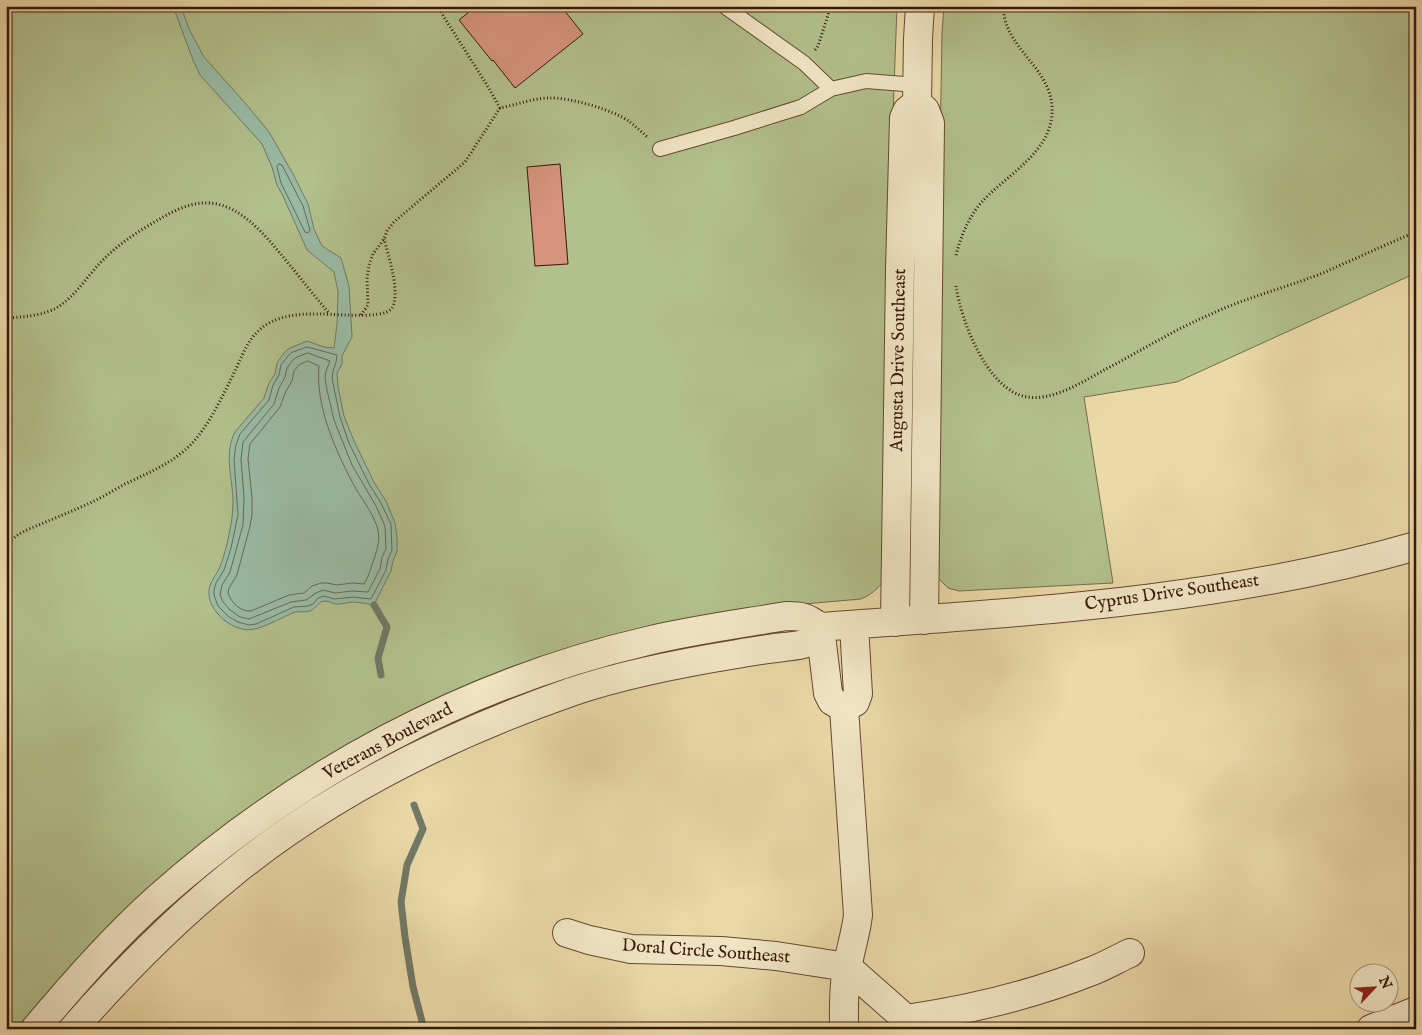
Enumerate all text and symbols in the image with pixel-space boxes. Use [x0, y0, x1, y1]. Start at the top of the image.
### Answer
street label: Augusta Drive Southeast [886, 268, 912, 453]
street label: Cyprus Drive Southeast [1083, 569, 1261, 617]
street label: Veterans Boulevard [318, 698, 457, 786]
street label: Doral Circle Southeast [621, 935, 791, 969]
north arrow [1350, 962, 1400, 1012]
text: N [1374, 973, 1396, 992]

